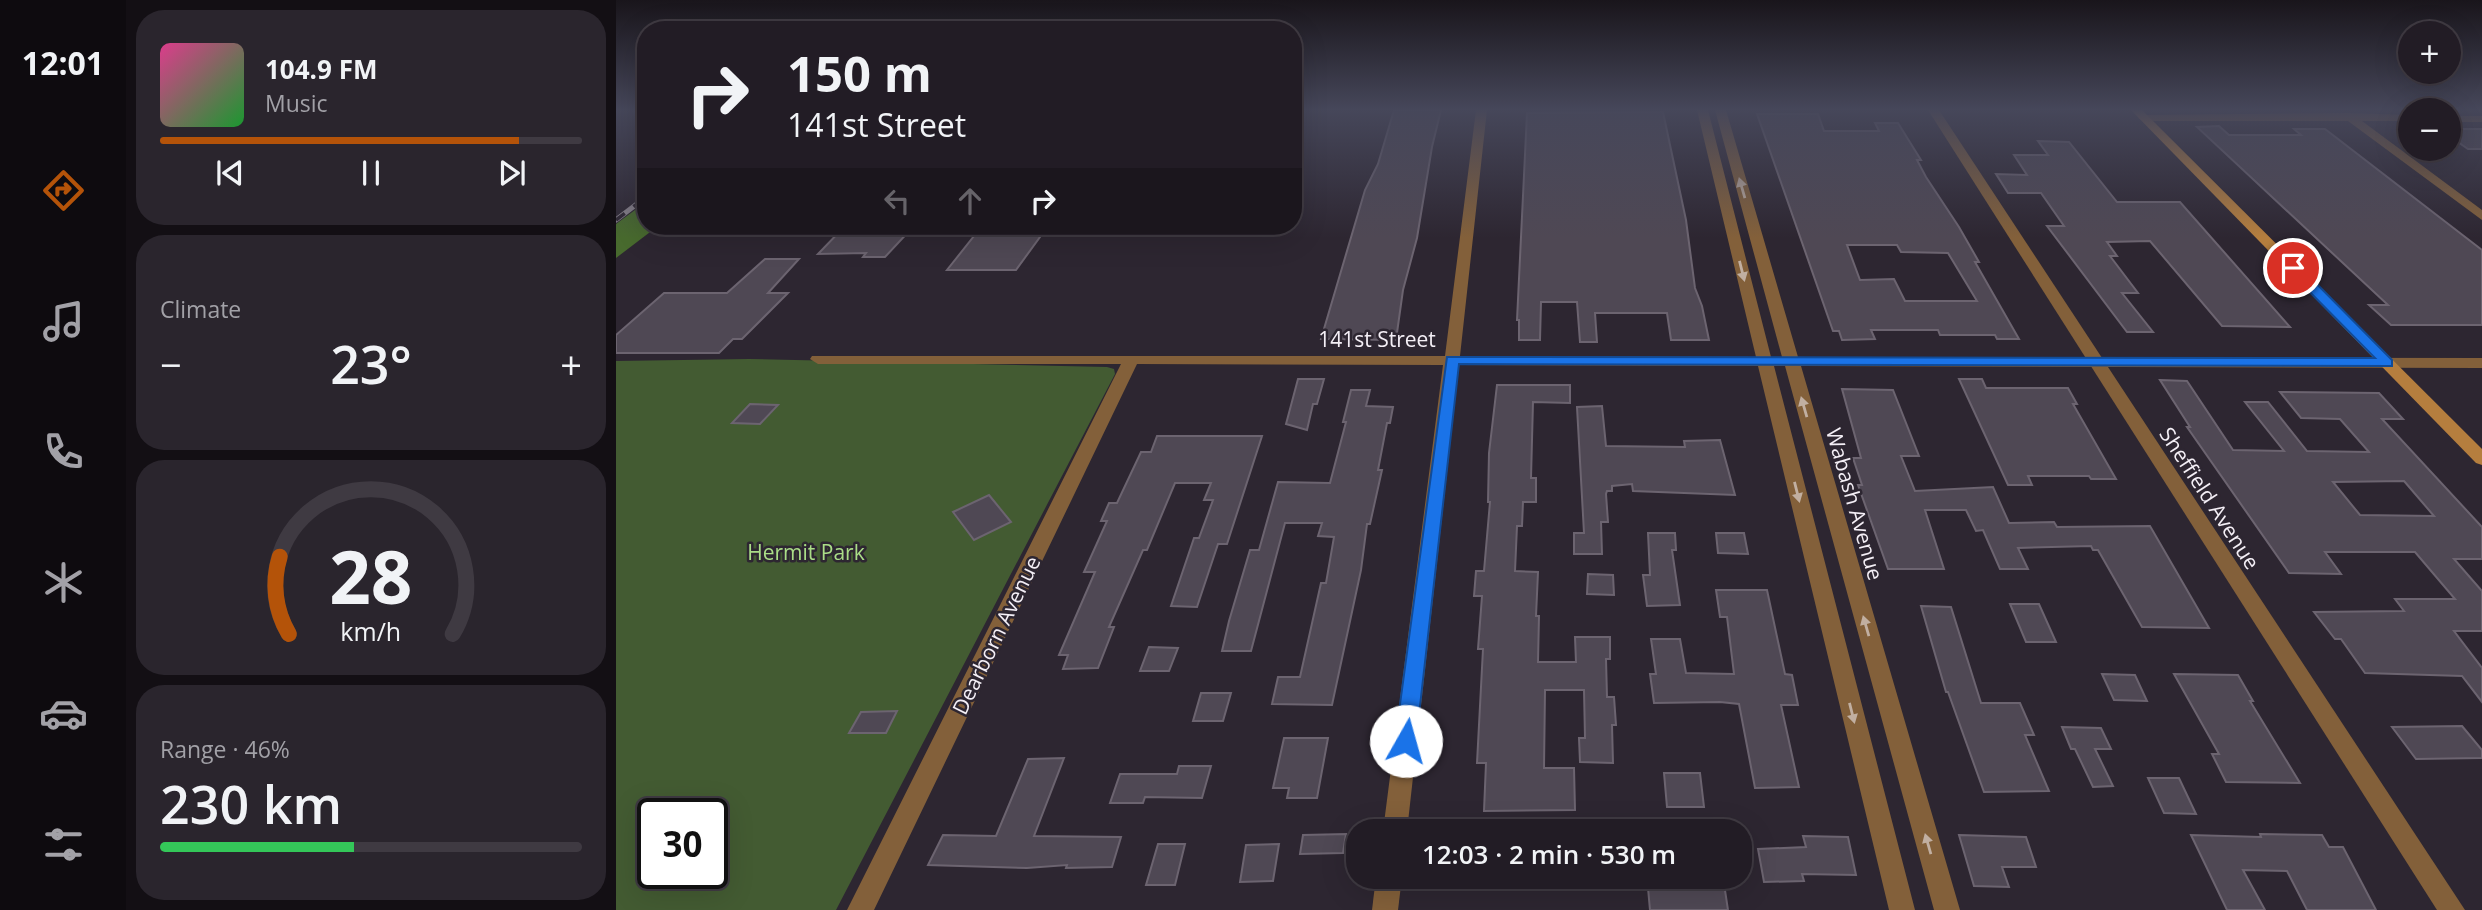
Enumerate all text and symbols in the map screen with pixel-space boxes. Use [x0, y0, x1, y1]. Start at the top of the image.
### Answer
map controls [2398, 21, 2461, 161]
button: + [2398, 21, 2461, 84]
text: 150 m [787, 40, 932, 106]
text: 12:01 [22, 41, 104, 84]
icon: right [672, 49, 763, 140]
text: 104.9 FM [265, 51, 377, 87]
text: Music [265, 87, 328, 119]
button: − [2398, 98, 2461, 161]
text: 141st Street [787, 103, 966, 146]
icon: previous [211, 154, 249, 192]
icon: pause [352, 154, 390, 192]
icon: next [493, 154, 531, 192]
icon: directions [39, 166, 88, 215]
one-way arrow [1736, 177, 1746, 198]
icon: left [878, 182, 916, 220]
icon: ahead [951, 182, 989, 220]
icon: right [1024, 182, 1062, 220]
pin [2263, 238, 2323, 298]
icon: arrive [2274, 249, 2312, 287]
one-way arrow [1737, 260, 1748, 282]
text: Climate [160, 293, 241, 325]
icon: music [39, 297, 88, 346]
street label: 141st Street [1318, 325, 1436, 353]
text: 23° [330, 328, 412, 399]
text: − [160, 338, 182, 390]
text: + [560, 338, 582, 390]
one-way arrow [1798, 395, 1809, 417]
street label: Sheffield Avenue [2154, 422, 2266, 574]
street label: Wabash Avenue [1820, 425, 1890, 583]
icon: phone [39, 427, 88, 476]
one-way arrow [1792, 481, 1803, 503]
text: 28 [329, 526, 413, 625]
park label: Hermit Park [747, 538, 865, 566]
street label: Dearborn Avenue [946, 551, 1046, 719]
icon: climate [39, 558, 88, 607]
text: km/h [341, 613, 401, 647]
one-way arrow [1860, 615, 1870, 636]
icon: car [39, 689, 88, 738]
one-way arrow [1847, 702, 1858, 724]
position arrow [1369, 704, 1443, 778]
text: Range · 46% [160, 733, 290, 765]
text: 230 km [160, 768, 342, 839]
speed limit sign: 30 [637, 798, 728, 889]
icon: filters [39, 820, 88, 869]
one-way arrow [1922, 834, 1932, 855]
text: 12:03 · 2 min · 530 m [1422, 836, 1676, 872]

